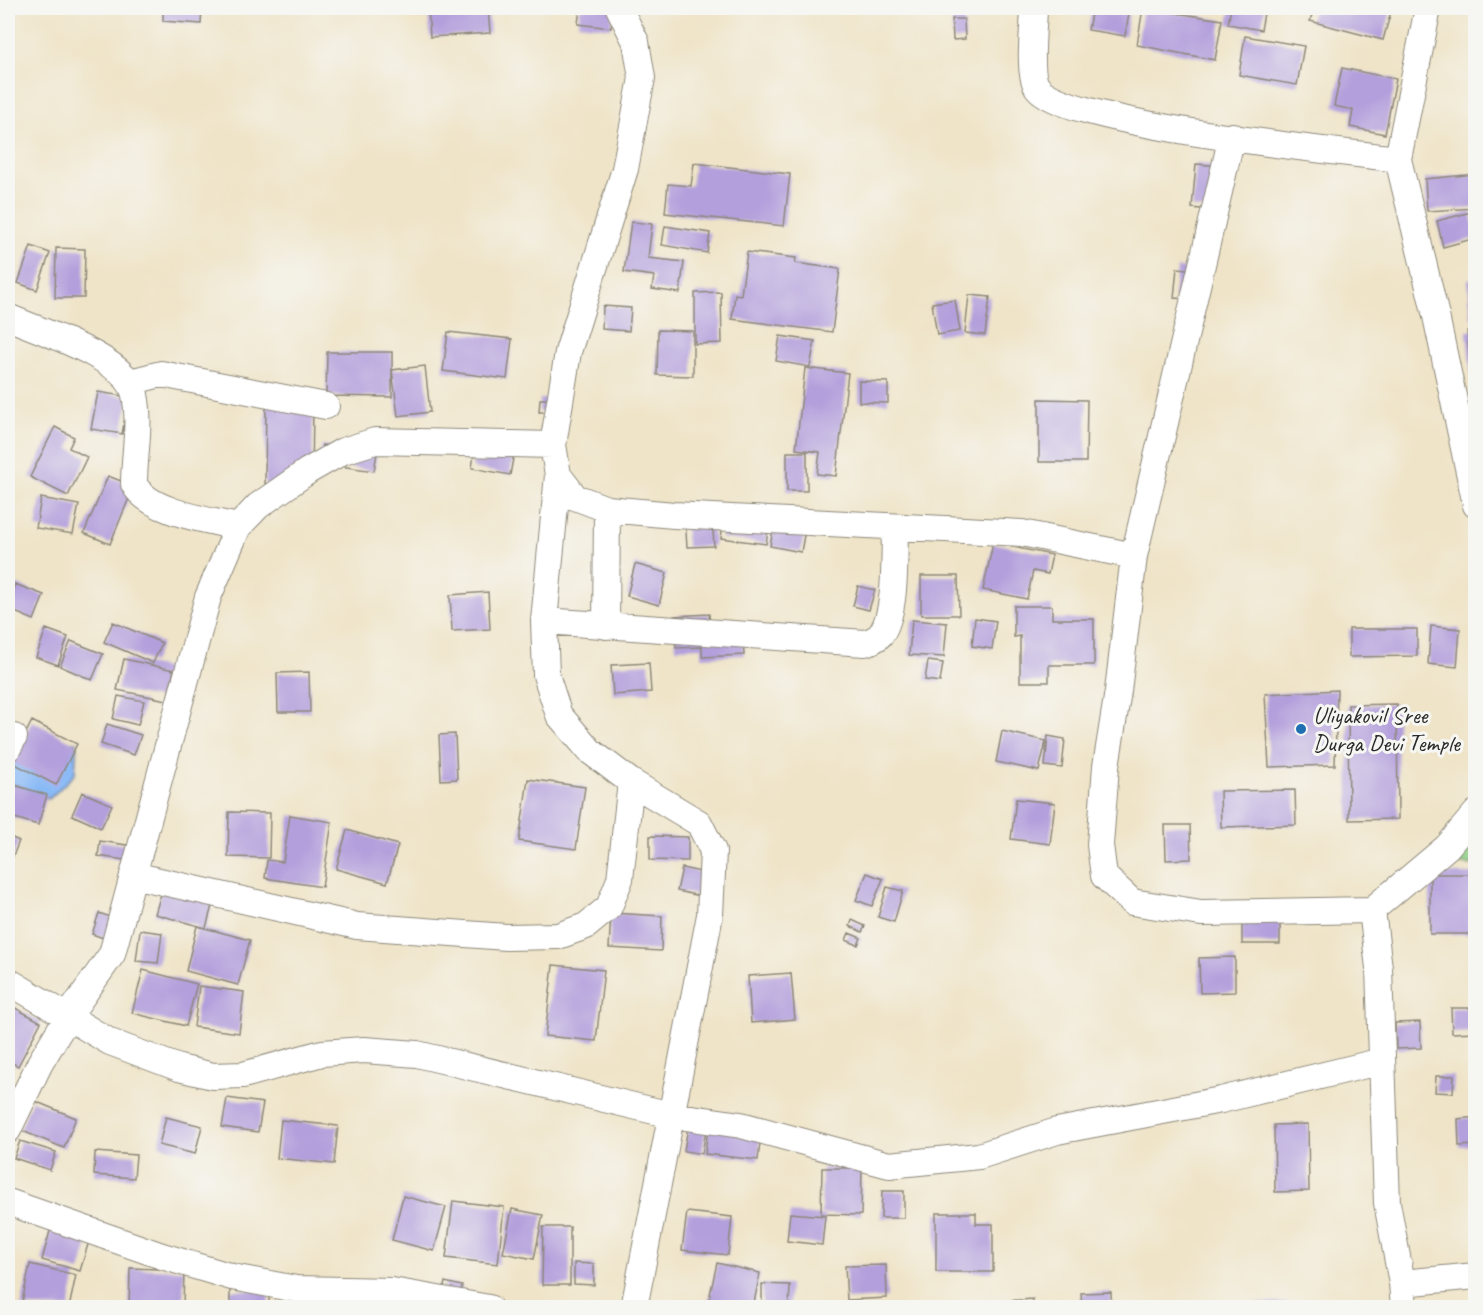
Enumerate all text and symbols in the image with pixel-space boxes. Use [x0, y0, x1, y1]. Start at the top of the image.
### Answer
place label: Uliyakovil Sree Durga Devi Temple [1313, 700, 1462, 758]
marker: Uliyakovil Sree Durga Devi Temple [1294, 722, 1308, 736]

